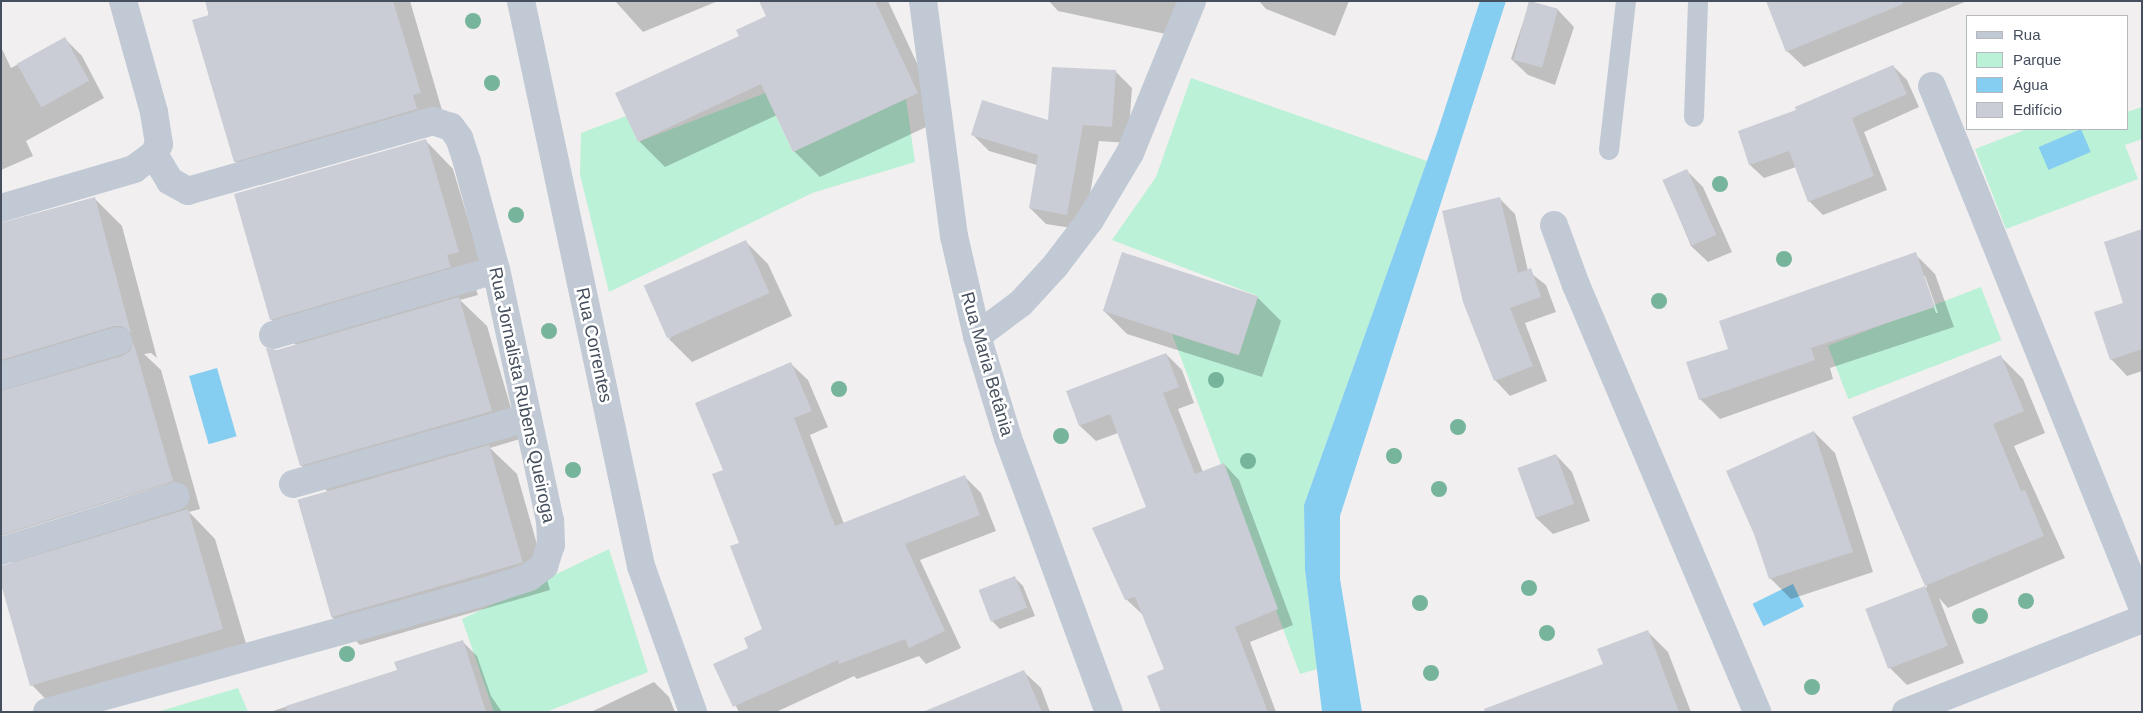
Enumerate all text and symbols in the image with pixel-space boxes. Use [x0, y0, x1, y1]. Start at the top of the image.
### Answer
legend [1966, 15, 2128, 130]
text: Rua [2013, 26, 2041, 43]
text: Parque [2013, 51, 2061, 68]
text: Água [2013, 76, 2048, 93]
text: Edifício [2013, 101, 2062, 118]
street label: Rua Jornalista Rubens Queiroga [484, 265, 560, 525]
street label: Rua Correntes [571, 286, 617, 404]
street label: Rua Maria Betânia [956, 289, 1018, 439]

